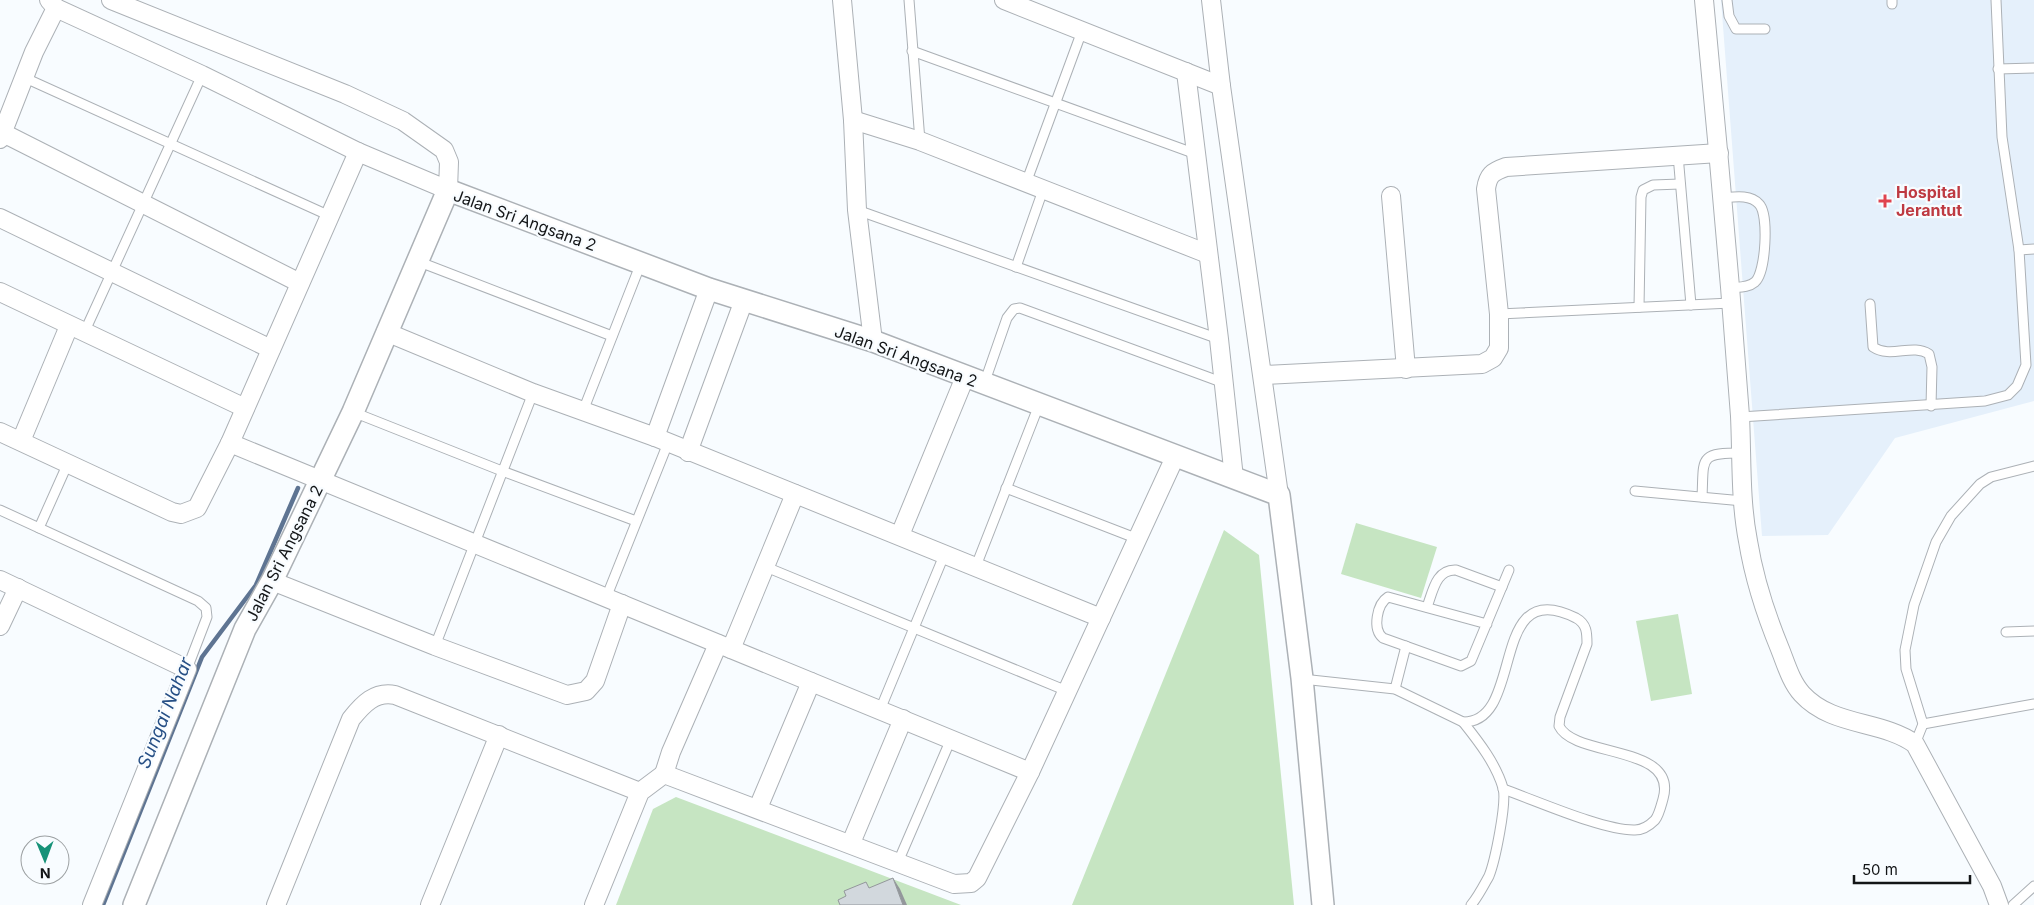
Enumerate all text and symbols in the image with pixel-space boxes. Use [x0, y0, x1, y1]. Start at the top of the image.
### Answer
place label: Hospital Jerantut [1896, 182, 1962, 220]
street label: Jalan Sri Angsana 2 [451, 185, 599, 255]
marker: Hospital Jerantut [1878, 194, 1892, 208]
street label: Jalan Sri Angsana 2 [832, 321, 980, 391]
street label: Jalan Sri Angsana 2 [241, 482, 327, 624]
water label: Sungai Nahar [133, 653, 197, 771]
north arrow [20, 835, 70, 885]
scale bar [1854, 852, 1970, 884]
text: 50 m [1862, 860, 1898, 879]
text: N [40, 865, 51, 882]

